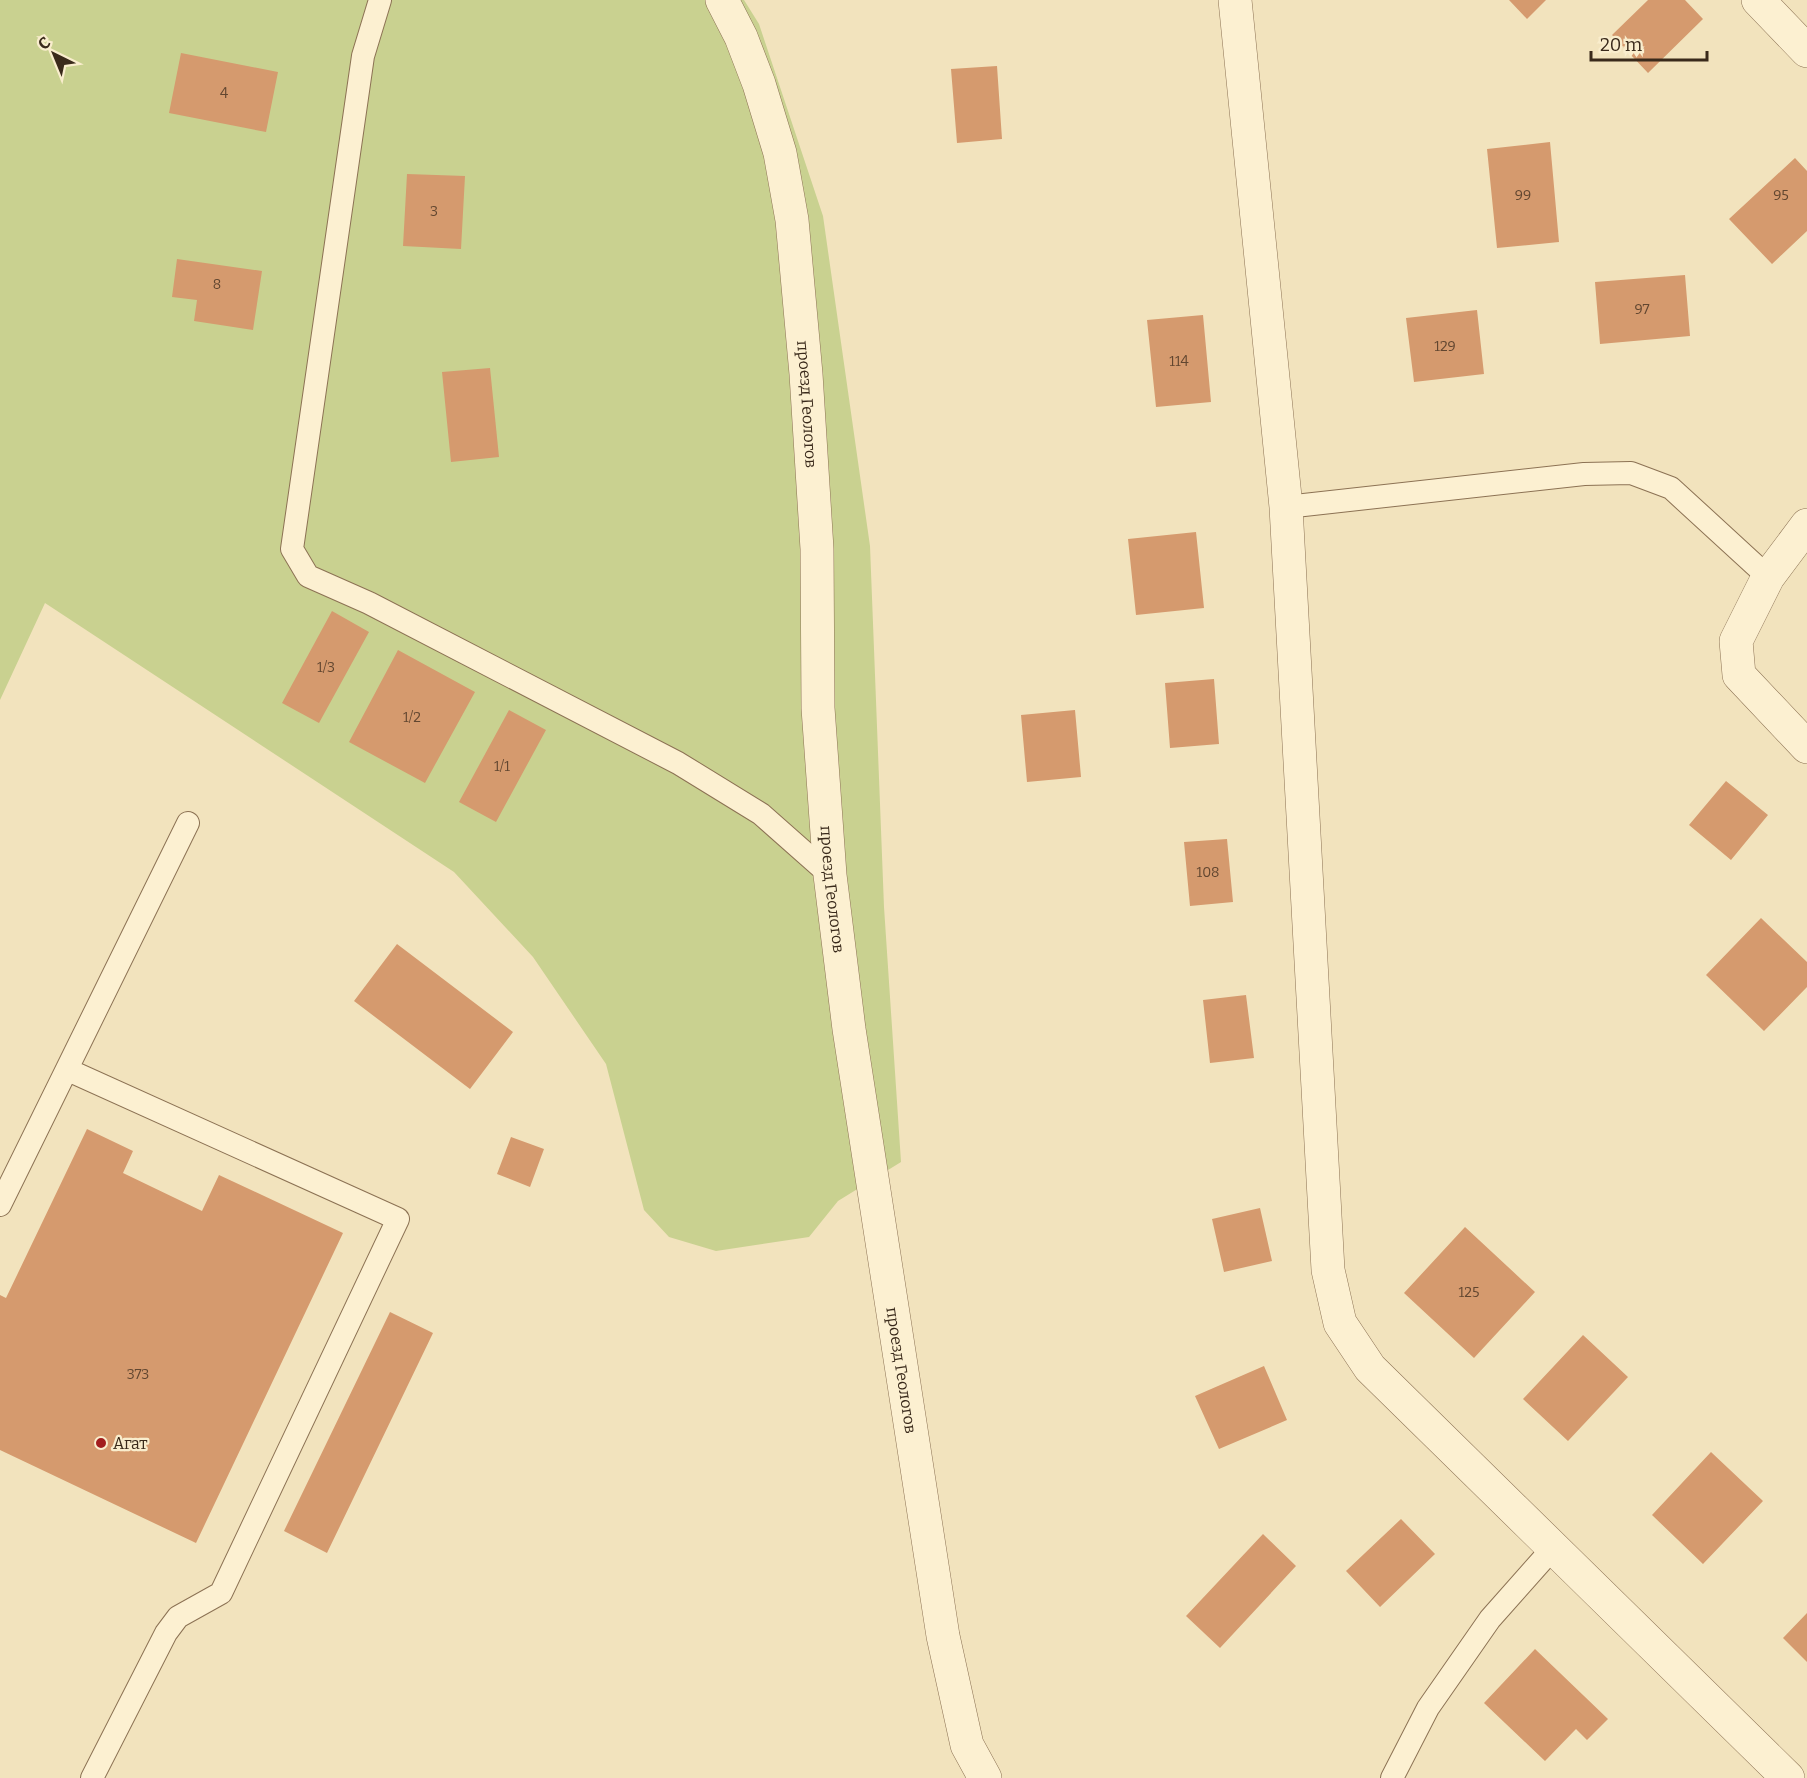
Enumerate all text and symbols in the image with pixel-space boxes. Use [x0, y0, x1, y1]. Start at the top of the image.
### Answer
north arrow [24, 24, 84, 84]
scale bar [1591, 24, 1706, 62]
text: С [34, 33, 54, 54]
text: 20 m [1600, 34, 1642, 56]
house number: 4 [220, 85, 228, 102]
house number: 99 [1515, 187, 1531, 204]
house number: 95 [1773, 187, 1789, 204]
house number: 3 [430, 203, 438, 220]
house number: 8 [213, 276, 221, 293]
house number: 97 [1634, 301, 1650, 318]
house number: 129 [1434, 338, 1456, 355]
street label: проезд Геологов [793, 340, 821, 469]
house number: 114 [1169, 353, 1189, 370]
house number: 1/3 [317, 659, 335, 676]
house number: 1/2 [403, 709, 421, 726]
house number: 1/1 [494, 758, 510, 775]
street label: проезд Геологов [817, 825, 849, 954]
house number: 108 [1196, 864, 1220, 881]
house number: 125 [1459, 1284, 1479, 1301]
street label: проезд Геологов [883, 1306, 921, 1435]
house number: 373 [127, 1366, 149, 1383]
place label: Агат [113, 1434, 148, 1453]
marker: Агат [94, 1436, 108, 1450]

